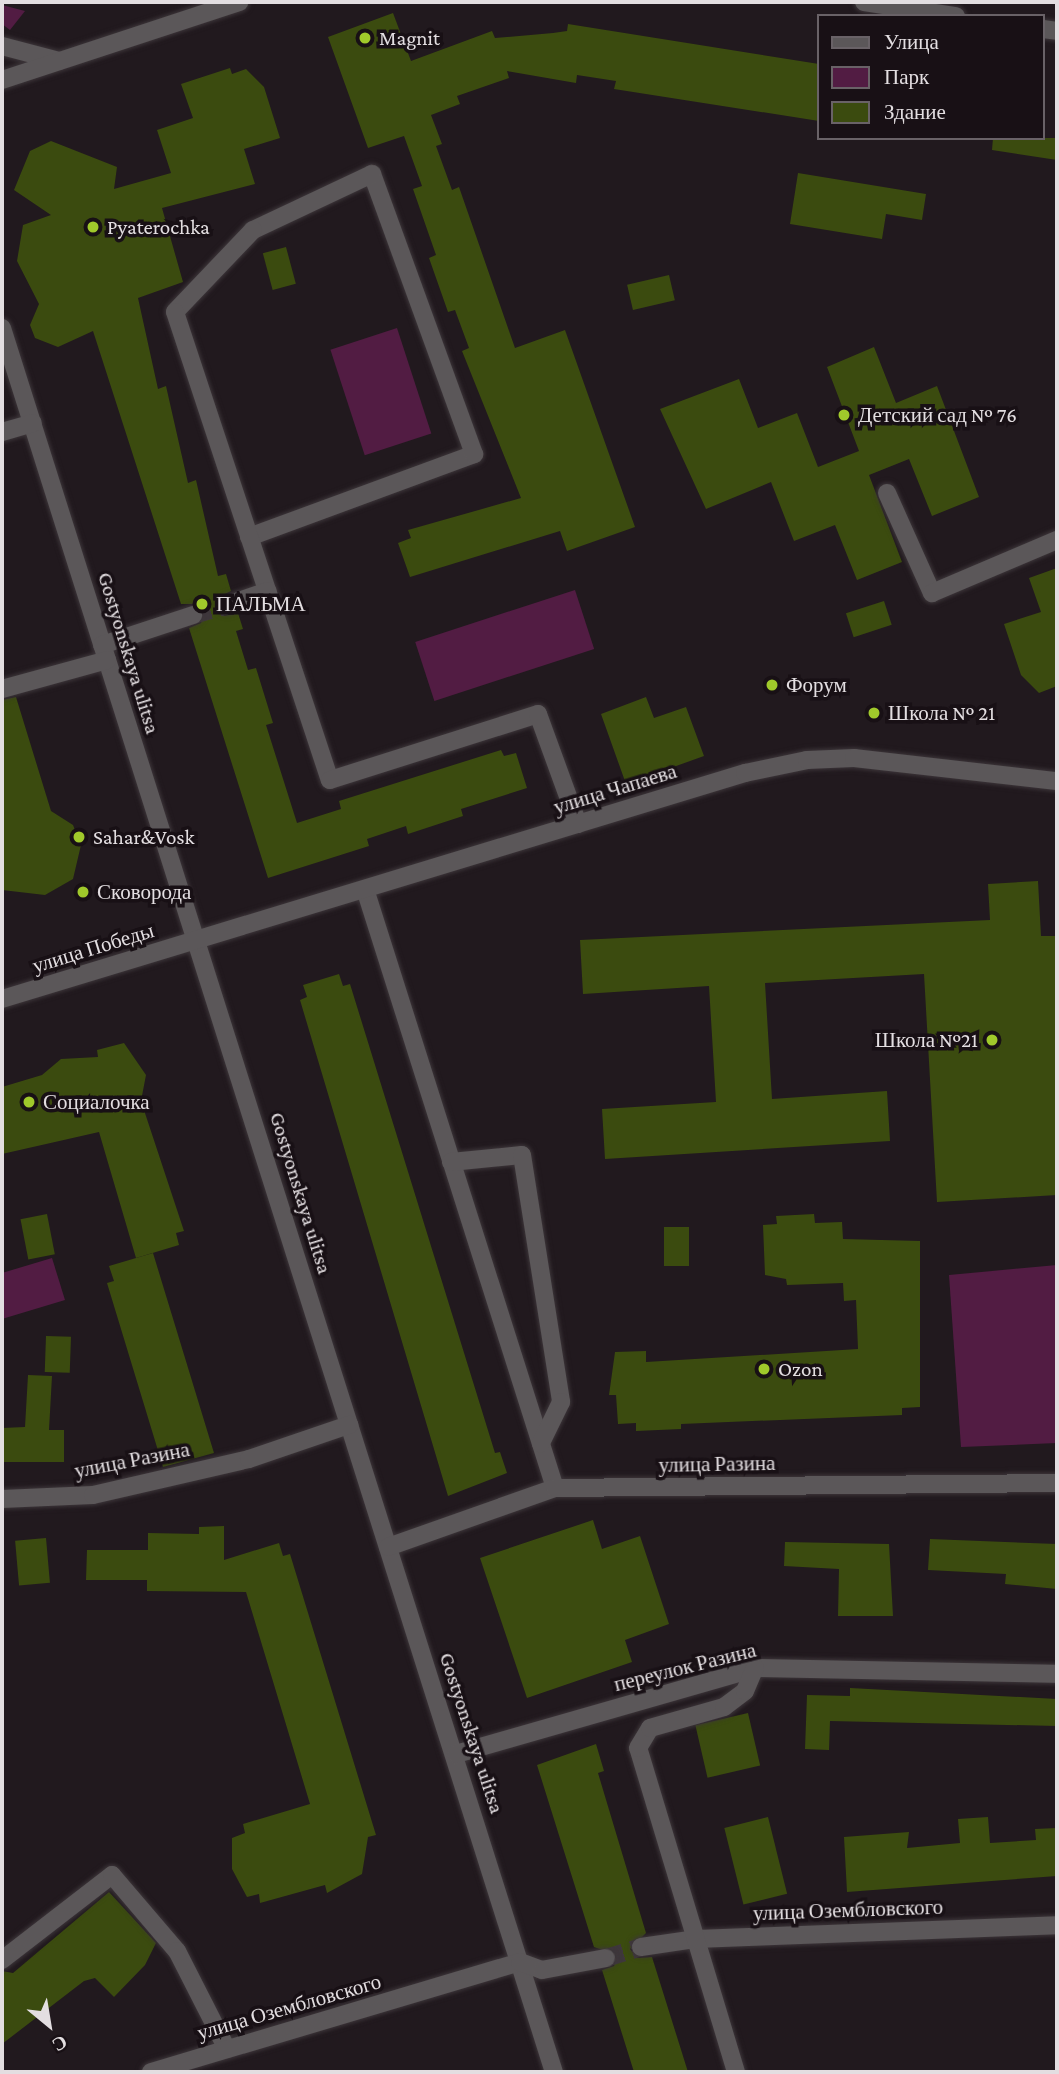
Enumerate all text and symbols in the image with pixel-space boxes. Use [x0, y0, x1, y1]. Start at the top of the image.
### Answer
legend [818, 14, 1045, 140]
place label: Magnit [379, 25, 440, 51]
marker: Magnit [357, 30, 373, 46]
text: Улица [884, 30, 939, 54]
text: Парк [884, 65, 929, 89]
text: Здание [884, 100, 946, 124]
place label: Pyaterochka [107, 214, 210, 240]
marker: Pyaterochka [85, 219, 101, 235]
place label: Детский сад № 76 [858, 402, 1017, 428]
marker: Детский сад № 76 [836, 407, 852, 423]
street label: Gostyonskaya ulitsa [92, 569, 166, 737]
place label: ПАЛЬМА [216, 591, 306, 617]
marker: ПАЛЬМА [194, 596, 210, 612]
place label: Форум [786, 672, 847, 698]
marker: Форум [764, 677, 780, 693]
place label: Школа № 21 [888, 700, 995, 726]
marker: Школа № 21 [866, 705, 882, 721]
street label: улица Чапаева [550, 758, 680, 820]
place label: Sahar&Vosk [93, 824, 195, 850]
marker: Sahar&Vosk [71, 829, 87, 845]
place label: Сковорода [97, 879, 191, 905]
marker: Сковорода [75, 884, 91, 900]
street label: улица Победы [29, 918, 157, 978]
place label: Школа №21 [875, 1027, 978, 1053]
marker: Школа №21 [984, 1032, 1000, 1048]
place label: Социалочка [43, 1089, 150, 1115]
marker: Социалочка [21, 1094, 37, 1110]
street label: Gostyonskaya ulitsa [264, 1109, 338, 1277]
place label: Ozon [778, 1356, 823, 1382]
marker: Ozon [756, 1361, 772, 1377]
street label: улица Разина [72, 1436, 192, 1484]
street label: улица Разина [658, 1450, 776, 1478]
street label: переулок Разина [611, 1637, 759, 1697]
street label: Gostyonskaya ulitsa [434, 1649, 510, 1817]
street label: улица Озембловского [752, 1894, 944, 1926]
street label: улица Озембловского [194, 1969, 384, 2045]
north arrow [14, 1990, 84, 2060]
text: С [49, 2031, 71, 2056]

